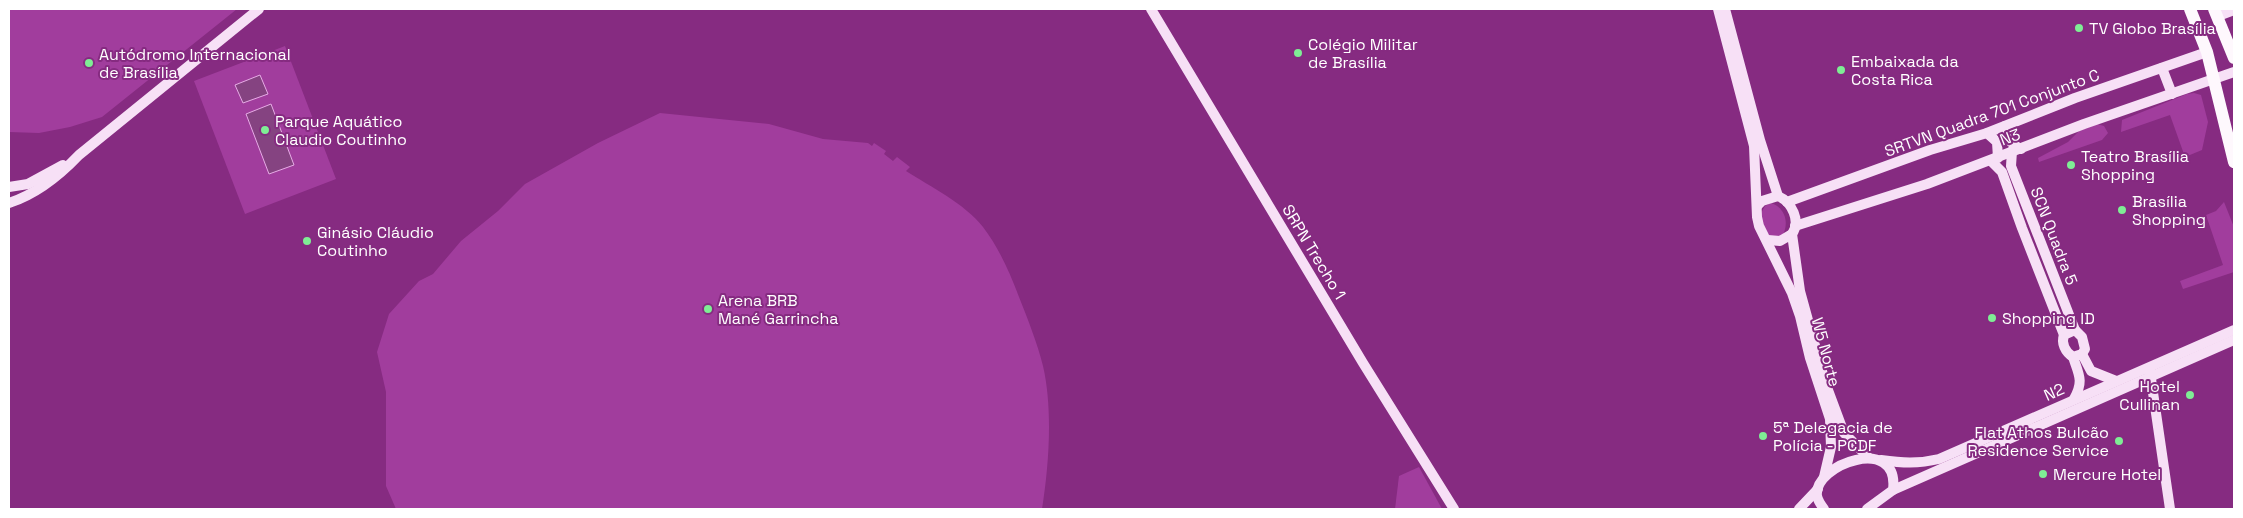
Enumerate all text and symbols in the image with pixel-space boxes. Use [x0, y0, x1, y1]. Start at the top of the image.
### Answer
place label: TV Globo Brasília [2089, 18, 2216, 39]
marker: TV Globo Brasília [2073, 22, 2085, 34]
place label: Colégio Militar de Brasília [1308, 34, 1418, 73]
place label: Autódromo Internacional de Brasília [99, 44, 291, 83]
marker: Colégio Militar de Brasília [1292, 47, 1304, 59]
place label: Embaixada da Costa Rica [1851, 51, 1959, 90]
marker: Autódromo Internacional de Brasília [83, 57, 95, 69]
marker: Embaixada da Costa Rica [1835, 64, 1847, 76]
street label: SRTVN Quadra 701 Conjunto C [1882, 64, 2102, 162]
place label: Parque Aquático Claudio Coutinho [275, 111, 407, 150]
marker: Parque Aquático Claudio Coutinho [259, 124, 271, 136]
street label: N3 [1997, 124, 2023, 150]
place label: Teatro Brasília Shopping [2081, 146, 2189, 185]
marker: Teatro Brasília Shopping [2065, 159, 2077, 171]
street label: SCN Quadra 5 [2026, 184, 2082, 288]
place label: Brasília Shopping [2132, 191, 2206, 230]
street label: SRPN Trecho 1 [1277, 201, 1351, 303]
marker: Brasília Shopping [2116, 204, 2128, 216]
place label: Ginásio Cláudio Coutinho [317, 222, 434, 261]
marker: Ginásio Cláudio Coutinho [301, 235, 313, 247]
place label: Arena BRB Mané Garrincha [718, 290, 839, 329]
marker: Arena BRB Mané Garrincha [702, 303, 714, 315]
place label: Shopping ID [2002, 308, 2095, 329]
marker: Shopping ID [1986, 312, 1998, 324]
street label: W5 Norte [1807, 315, 1845, 389]
place label: Hotel Cullinan [2119, 376, 2180, 415]
street label: N2 [2040, 378, 2068, 406]
marker: Hotel Cullinan [2184, 389, 2196, 401]
place label: 5ª Delegacia de Polícia - PCDF [1773, 417, 1893, 456]
place label: Flat Athos Bulcão Residence Service [1967, 422, 2109, 461]
marker: 5ª Delegacia de Polícia - PCDF [1757, 430, 1769, 442]
marker: Flat Athos Bulcão Residence Service [2113, 435, 2125, 447]
place label: Mercure Hotel [2053, 464, 2161, 485]
marker: Mercure Hotel [2037, 468, 2049, 480]

